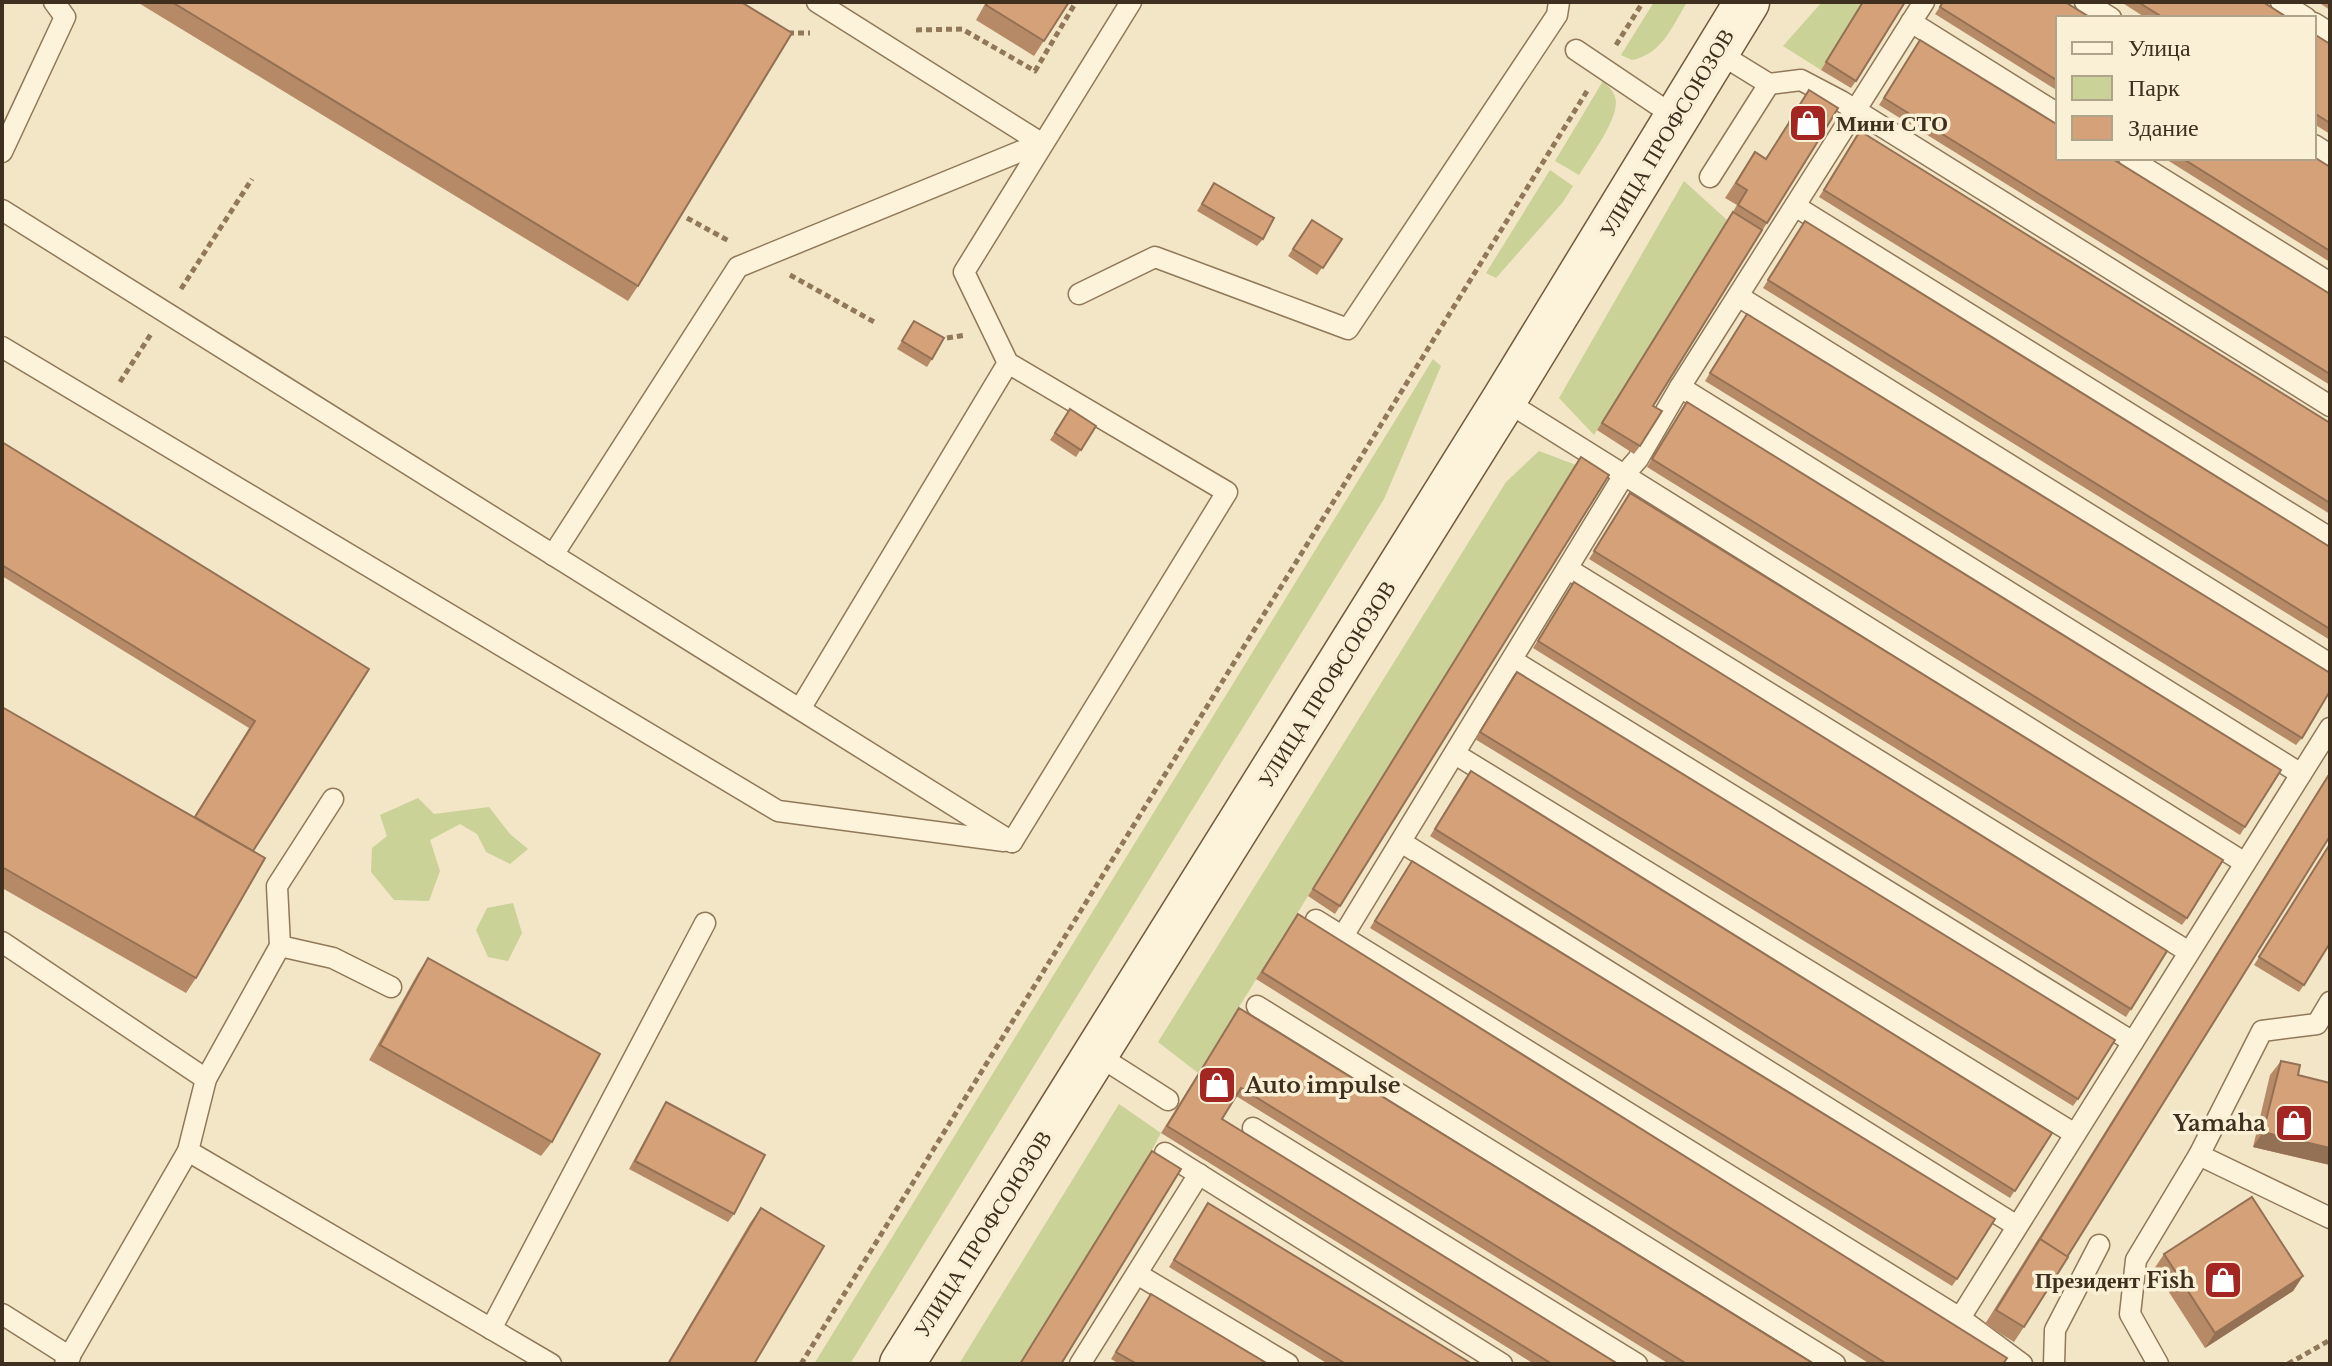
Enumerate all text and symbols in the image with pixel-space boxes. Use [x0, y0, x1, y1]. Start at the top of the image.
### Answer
legend [2056, 16, 2316, 160]
street label: УЛИЦА ПРОФСОЮЗОВ [1594, 24, 1740, 242]
text: Улица [2128, 33, 2191, 62]
text: Парк [2128, 73, 2180, 102]
shop icon: Мини СТО [1787, 102, 1829, 144]
place label: Мини СТО [1836, 110, 1948, 137]
text: Здание [2128, 113, 2199, 142]
street label: УЛИЦА ПРОФСОЮЗОВ [1252, 576, 1402, 792]
shop icon: Auto impulse [1196, 1064, 1238, 1106]
place label: Auto impulse [1244, 1072, 1401, 1099]
shop icon: Yamaha [2273, 1102, 2315, 1144]
place label: Yamaha [2172, 1110, 2266, 1137]
street label: УЛИЦА ПРОФСОЮЗОВ [908, 1126, 1058, 1342]
shop icon: Президент Fish [2202, 1259, 2244, 1301]
place label: Президент Fish [2035, 1267, 2195, 1294]

